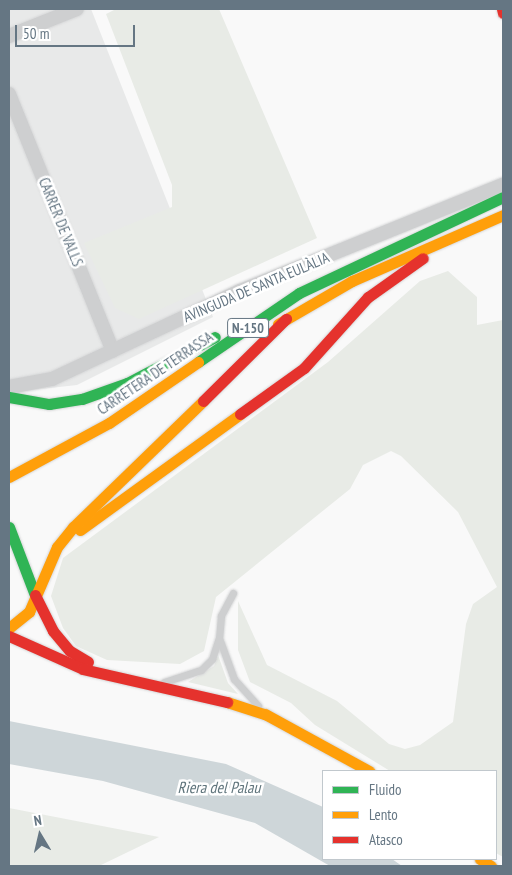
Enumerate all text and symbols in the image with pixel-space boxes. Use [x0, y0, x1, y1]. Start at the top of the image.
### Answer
scale bar [18, 15, 138, 47]
text: 50 m [23, 24, 49, 43]
street label: CARRER DE VALLS [35, 175, 87, 269]
street label: AVINGUDA DE SANTA EULÀLIA [180, 248, 332, 326]
road number: N-150 [227, 316, 269, 339]
street label: CARRETERA DE TERRASSA [93, 327, 217, 419]
legend [322, 770, 497, 860]
water label: Riera del Palau [178, 777, 260, 797]
text: Fluido [369, 780, 401, 799]
text: Lento [369, 805, 398, 824]
north arrow [15, 810, 65, 860]
text: N [33, 811, 43, 830]
text: Atasco [369, 830, 403, 849]

